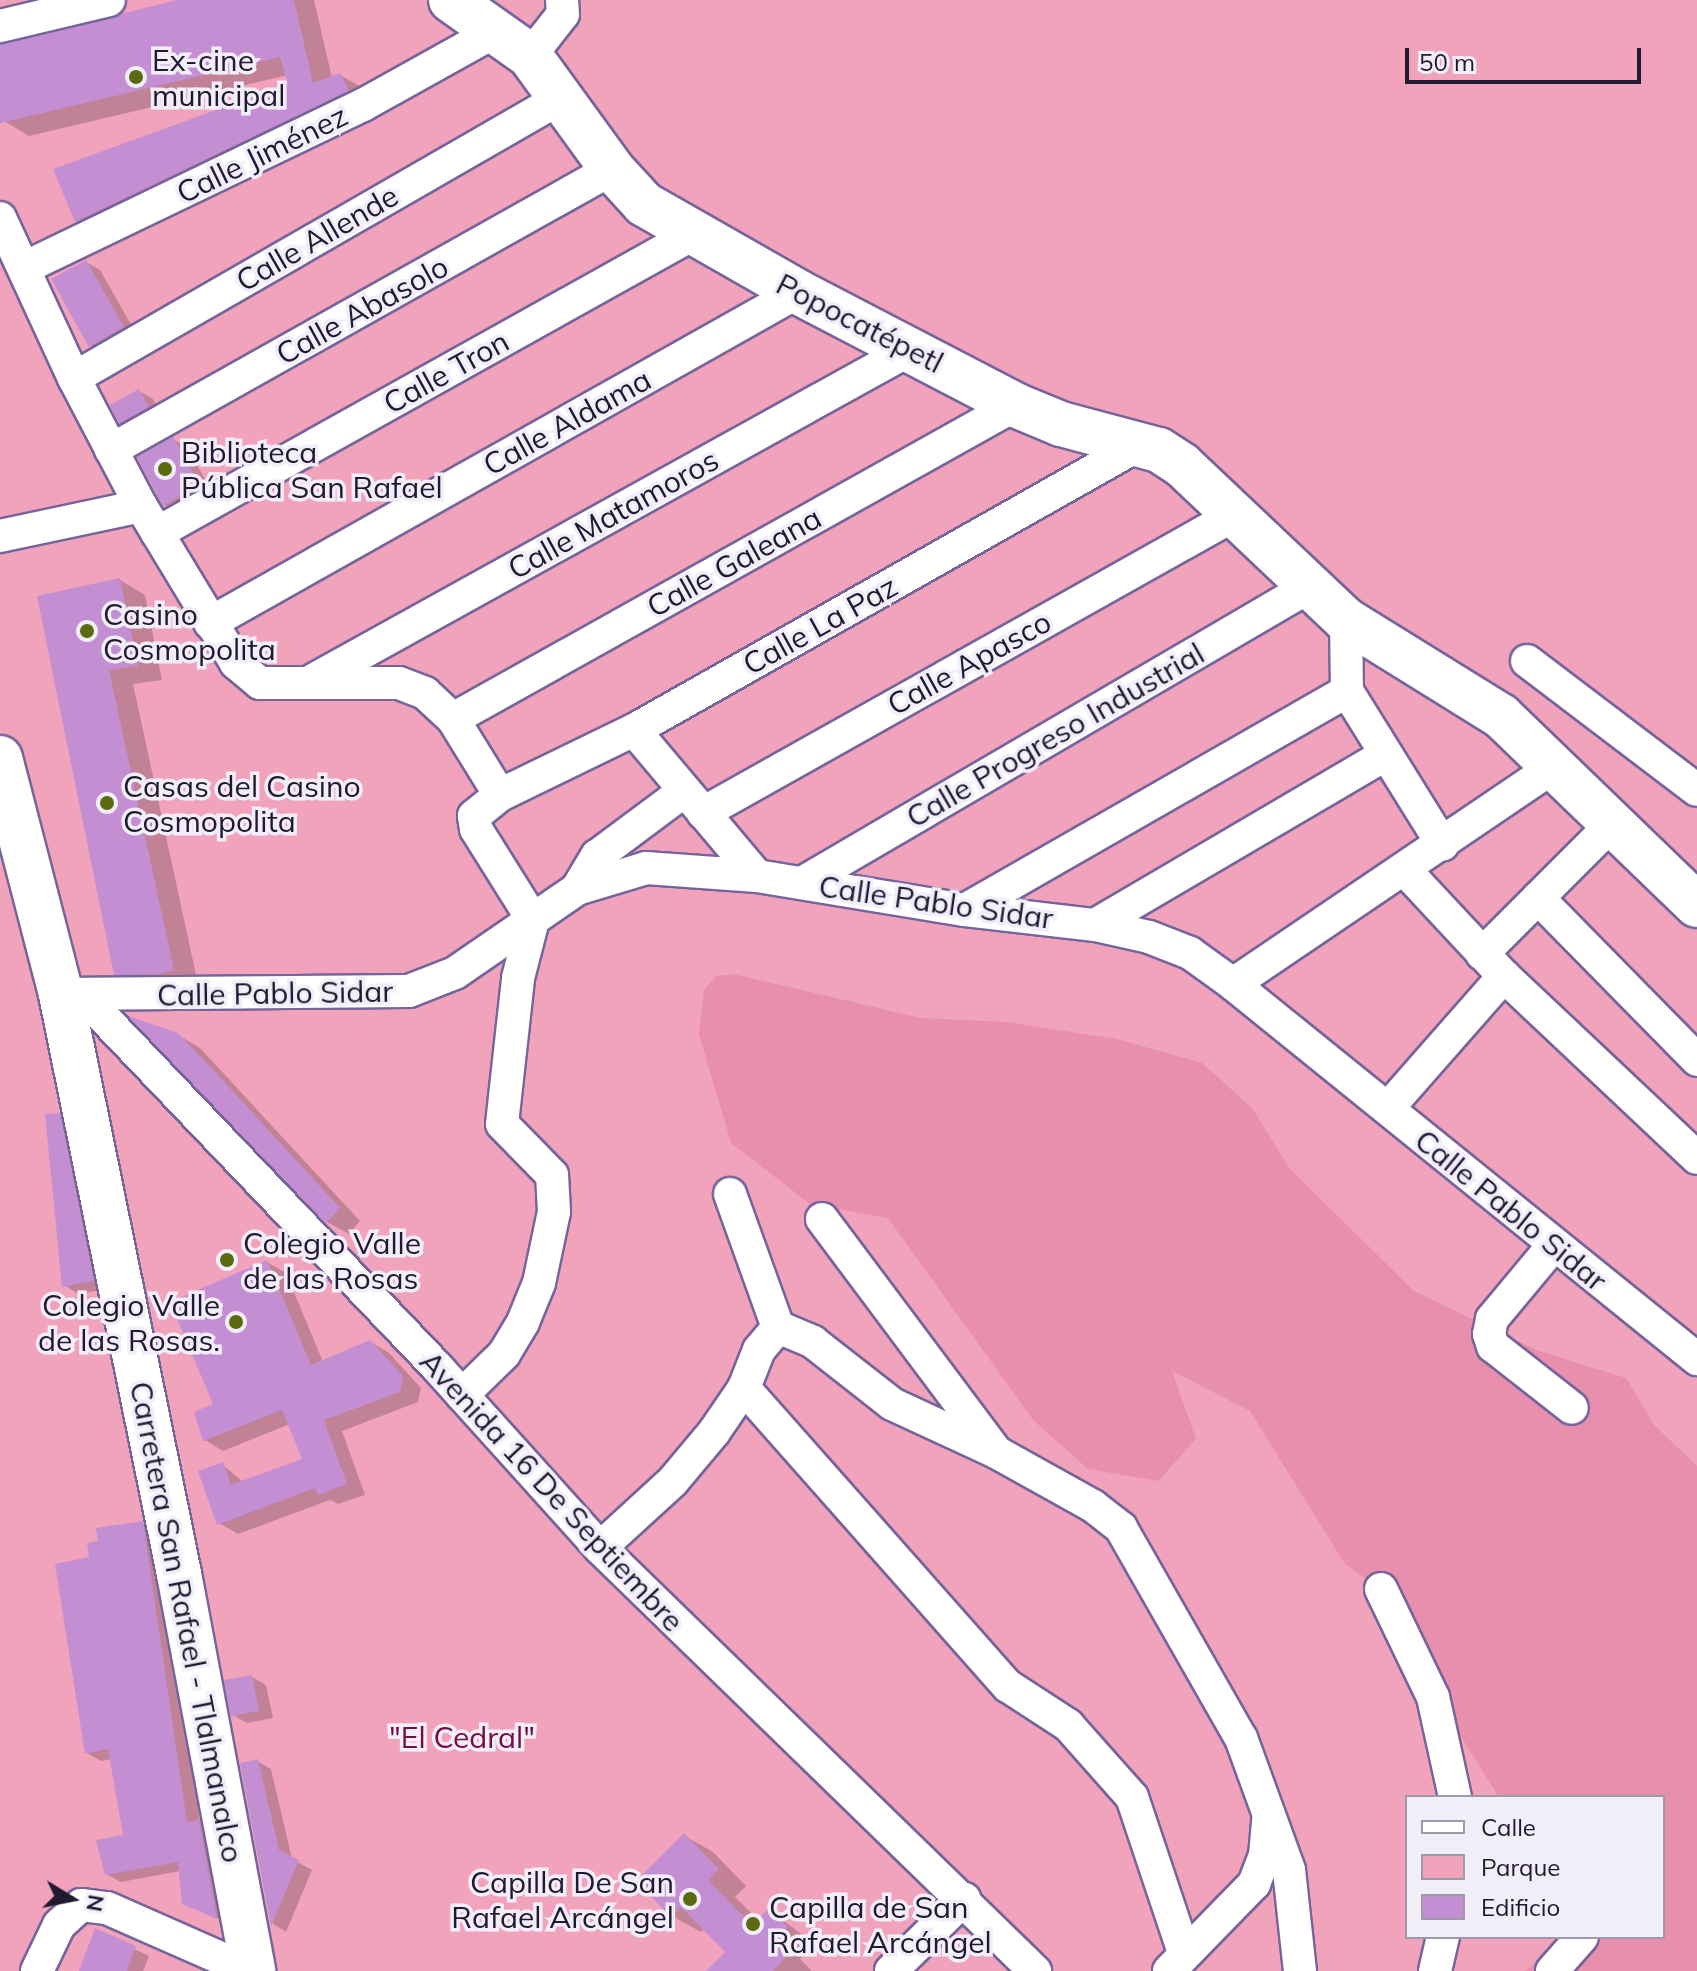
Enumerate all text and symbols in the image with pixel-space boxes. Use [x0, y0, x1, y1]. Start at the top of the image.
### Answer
scale bar [1409, 32, 1645, 82]
place label: Ex-cine municipal [152, 42, 285, 112]
text: 50 m [1419, 47, 1475, 77]
marker: Ex-cine municipal [127, 68, 145, 86]
street label: Calle Jiménez [171, 97, 353, 211]
street label: Calle Allende [230, 177, 404, 299]
street label: Calle Abasolo [270, 248, 454, 372]
street label: Popocatépetl [771, 266, 949, 380]
street label: Calle Tron [377, 323, 515, 421]
street label: Calle Aldama [477, 361, 657, 483]
place label: Biblioteca Pública San Rafael [181, 434, 443, 504]
street label: Calle Matamoros [502, 441, 724, 587]
marker: Biblioteca Pública San Rafael [156, 460, 174, 478]
street label: Calle Galeana [641, 499, 827, 625]
street label: Calle La Paz [736, 568, 904, 682]
place label: Casino Cosmopolita [103, 596, 276, 666]
street label: Calle Apasco [881, 603, 1057, 723]
marker: Casino Cosmopolita [78, 622, 96, 640]
street label: Calle Progreso Industrial [900, 635, 1210, 835]
place label: Casas del Casino Cosmopolita [123, 768, 361, 838]
marker: Casas del Casino Cosmopolita [98, 794, 116, 812]
street label: Calle Pablo Sidar [817, 868, 1055, 936]
street label: Calle Pablo Sidar [157, 973, 393, 1013]
street label: Calle Pablo Sidar [1408, 1122, 1614, 1298]
place label: Colegio Valle de las Rosas [243, 1225, 421, 1296]
marker: Colegio Valle de las Rosas [218, 1251, 236, 1269]
place label: Colegio Valle de las Rosas. [38, 1287, 220, 1358]
marker: Colegio Valle de las Rosas. [227, 1313, 245, 1331]
street label: Avenida 16 De Septiembre [413, 1343, 691, 1639]
street label: Carretera San Rafael - Tlalmanalco [123, 1379, 251, 1865]
park label: "El Cedral" [389, 1719, 535, 1755]
legend [1405, 1795, 1665, 1939]
text: Calle [1481, 1812, 1536, 1842]
text: Parque [1481, 1852, 1560, 1882]
north arrow [32, 1859, 112, 1939]
place label: Capilla De San Rafael Arcángel [451, 1864, 674, 1934]
place label: Capilla de San Rafael Arcángel [769, 1889, 992, 1960]
marker: Capilla De San Rafael Arcángel [681, 1890, 699, 1908]
text: Edificio [1481, 1892, 1560, 1922]
text: N [80, 1893, 111, 1914]
marker: Capilla de San Rafael Arcángel [744, 1915, 762, 1933]

